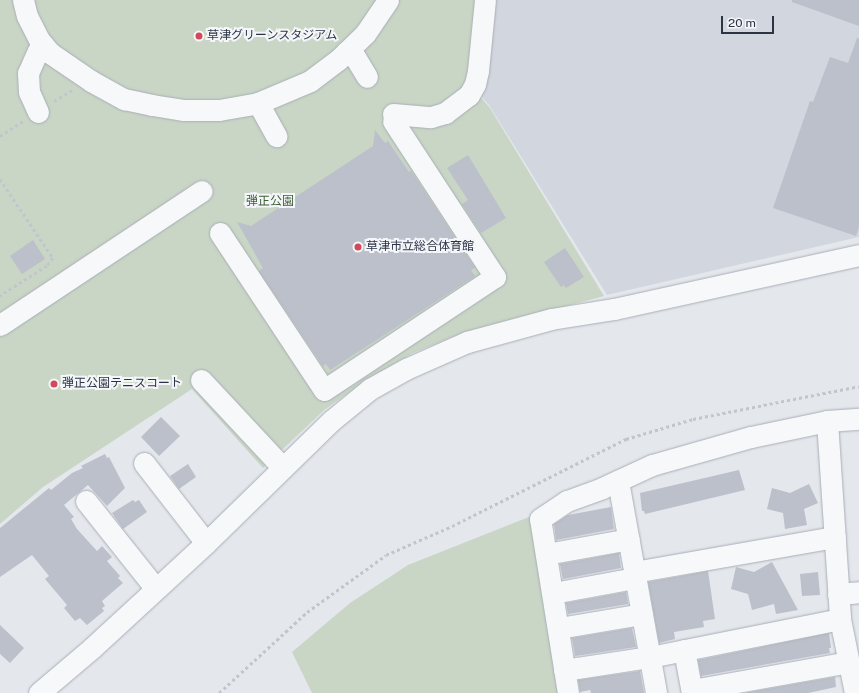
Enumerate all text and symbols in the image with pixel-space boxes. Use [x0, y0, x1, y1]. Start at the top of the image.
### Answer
scale bar [723, 8, 776, 34]
text: 20 m [728, 16, 756, 30]
place label: 草津グリーンスタジアム [207, 29, 339, 43]
marker: 草津グリーンスタジアム [194, 31, 204, 41]
park label: 弾正公園 [246, 195, 294, 209]
place label: 草津市立総合体育館 [366, 240, 474, 254]
marker: 草津市立総合体育館 [353, 242, 363, 252]
place label: 弾正公園テニスコート [62, 377, 182, 391]
marker: 弾正公園テニスコート [49, 379, 59, 389]

